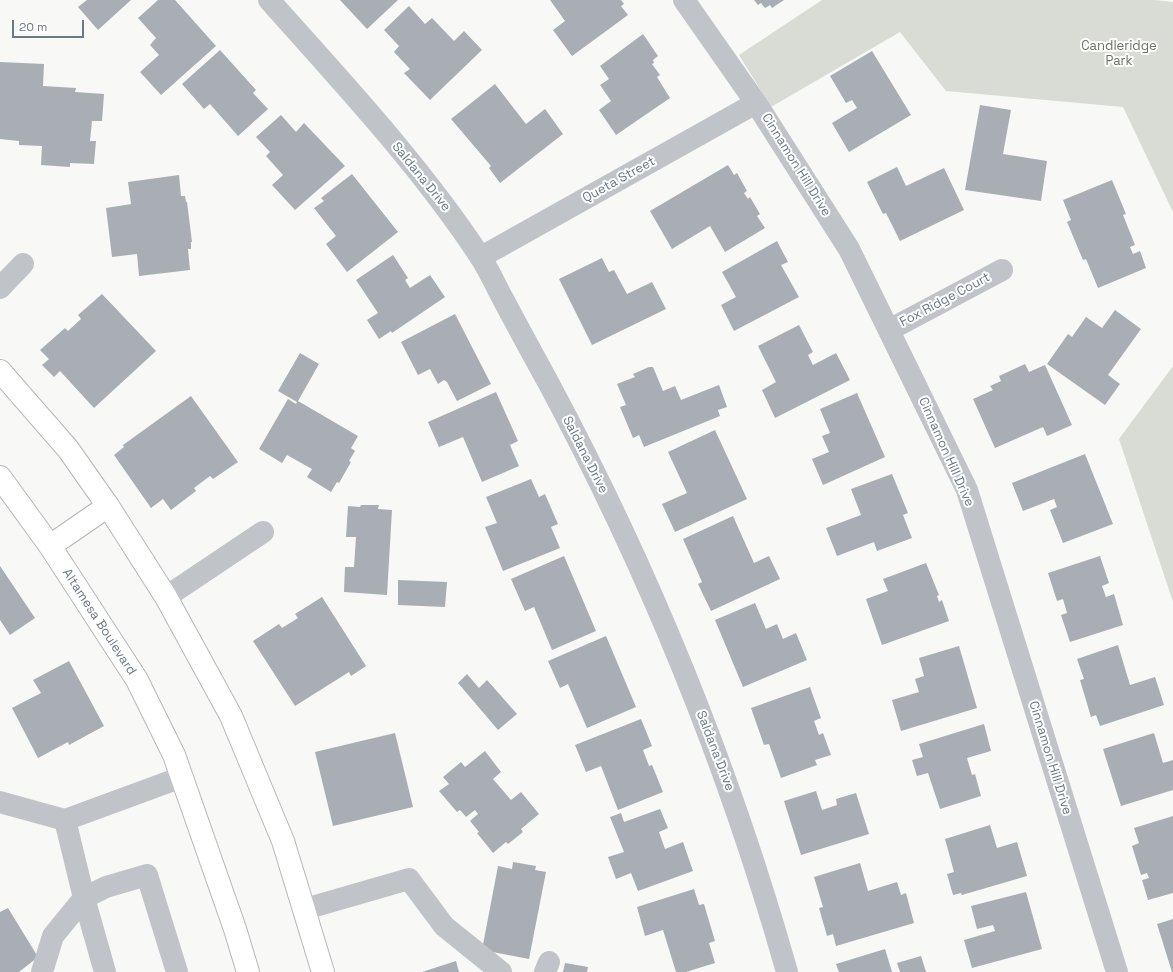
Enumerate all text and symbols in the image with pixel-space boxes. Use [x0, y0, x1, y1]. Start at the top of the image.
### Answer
scale bar [14, 12, 86, 38]
text: 20 m [19, 19, 47, 35]
park label: Candleridge Park [1081, 38, 1157, 69]
street label: Cinnamon Hill Drive [758, 111, 834, 219]
street label: Saldana Drive [388, 139, 454, 215]
street label: Queta Street [580, 154, 658, 206]
street label: Fox Ridge Court [897, 270, 993, 330]
street label: Cinnamon Hill Drive [915, 395, 977, 509]
street label: Saldana Drive [559, 414, 611, 496]
street label: Altamesa Boulevard [59, 566, 139, 678]
street label: Cinnamon Hill Drive [1025, 699, 1075, 817]
street label: Saldana Drive [693, 709, 737, 793]

